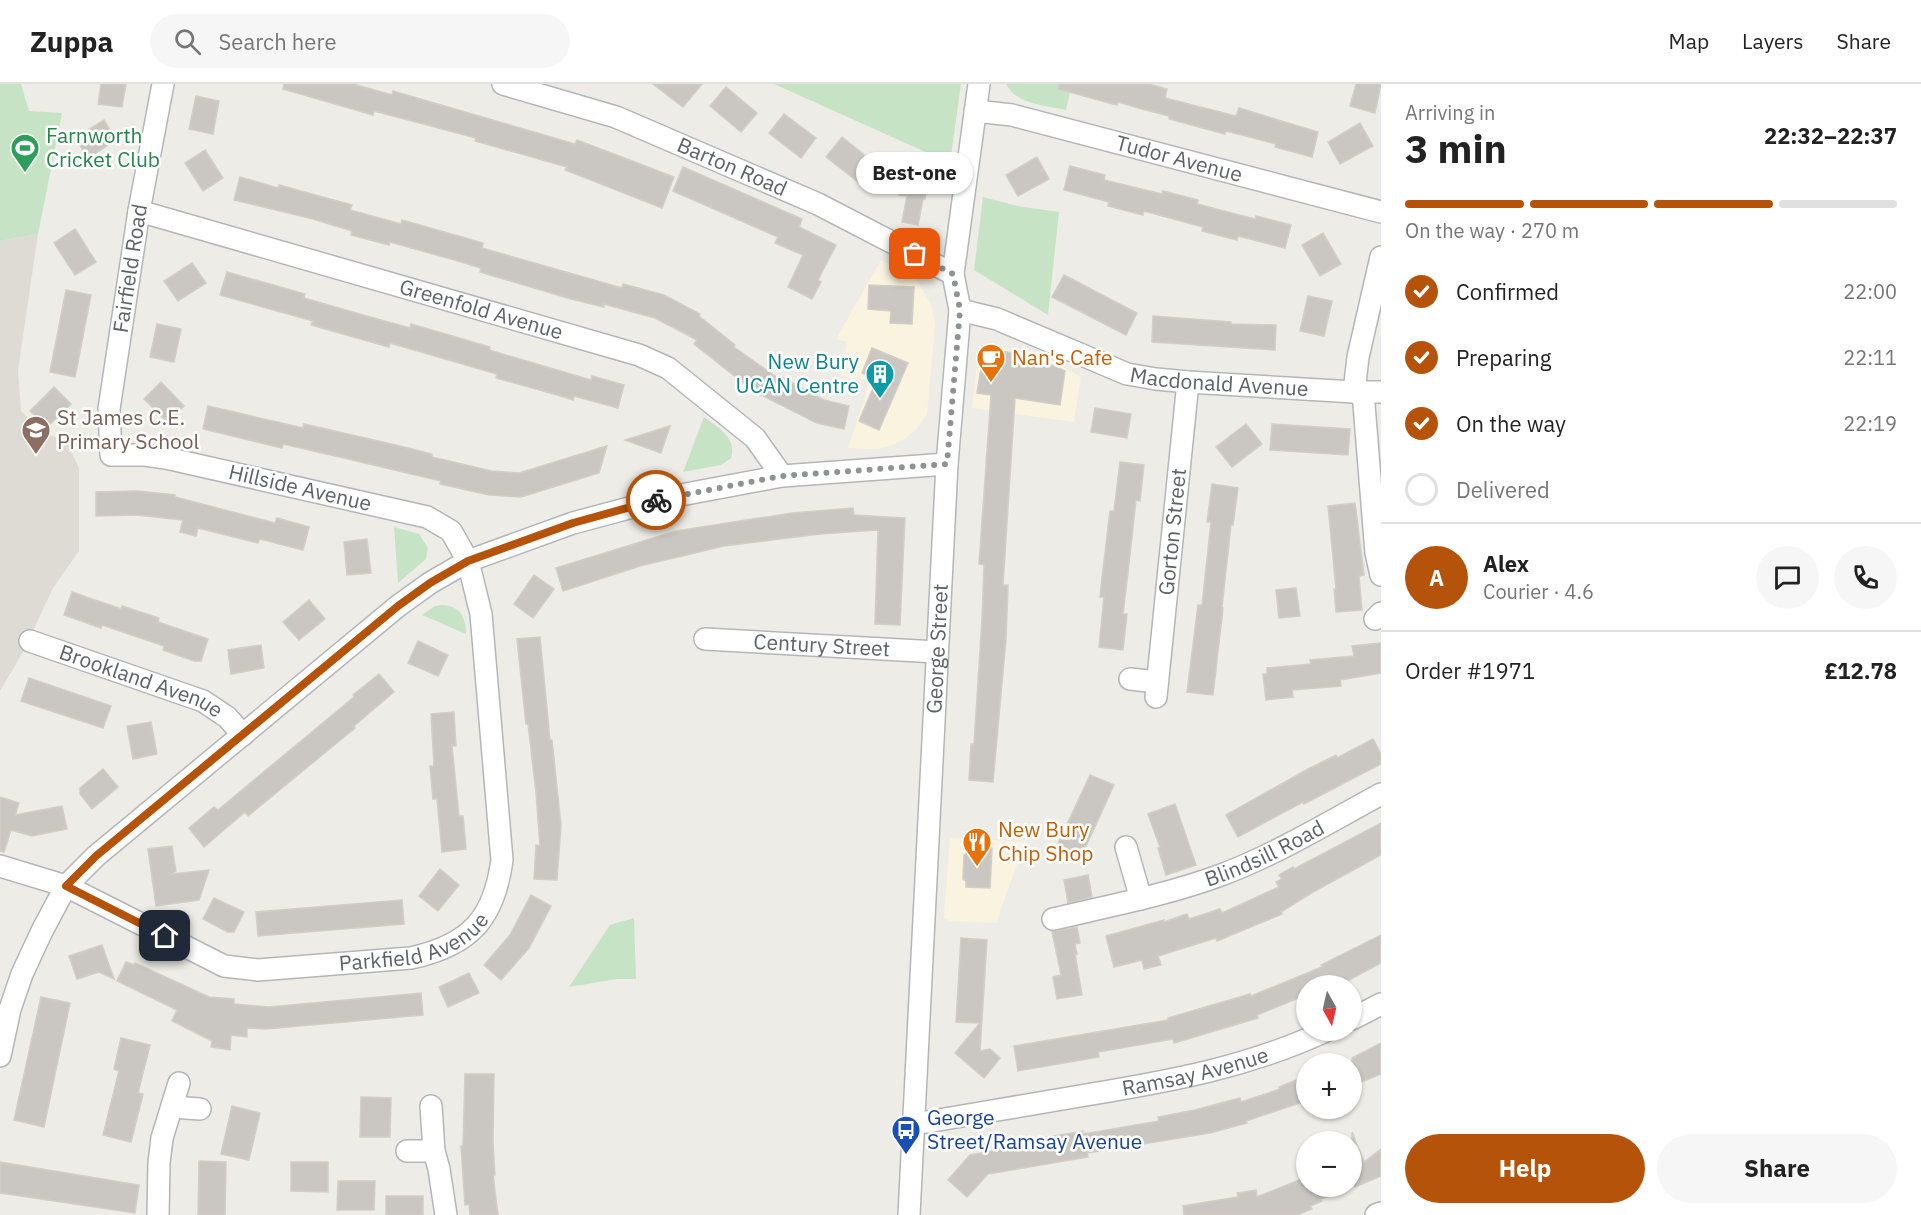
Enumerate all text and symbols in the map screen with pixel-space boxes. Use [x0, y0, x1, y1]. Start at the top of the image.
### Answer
search box [150, 14, 570, 68]
text: Zuppa [30, 23, 114, 60]
icon: search [171, 25, 204, 58]
text: Search here [219, 27, 336, 56]
text: Map [1669, 27, 1709, 55]
text: Layers [1742, 27, 1804, 55]
text: Share [1837, 27, 1891, 55]
text: Arriving in [1405, 99, 1495, 126]
place label: Farnworth Cricket Club [46, 121, 160, 173]
text: 22:32–22:37 [1764, 121, 1897, 150]
text: 3 min [1405, 123, 1507, 174]
street label: Tudor Avenue [1113, 128, 1246, 188]
street label: Barton Road [673, 130, 792, 202]
sports icon: Farnworth Cricket Club [9, 132, 41, 174]
callout: Best-one [856, 152, 974, 194]
text: Best-one [872, 159, 957, 186]
street label: Fairfield Road [106, 202, 153, 335]
text: On the way · 270 m [1405, 217, 1579, 244]
pin [889, 228, 940, 279]
icon: bag [898, 237, 931, 270]
street label: Greenfold Avenue [396, 272, 566, 345]
icon: check [1405, 275, 1438, 308]
text: Confirmed [1456, 277, 1559, 306]
text: 22:00 [1843, 278, 1897, 305]
icon: check [1405, 341, 1438, 374]
cafe icon: Nan's Cafe [975, 342, 1007, 384]
place label: Nan's Cafe [1012, 343, 1112, 371]
text: Preparing [1456, 343, 1551, 372]
text: 22:11 [1843, 344, 1897, 371]
place label: New Bury UCAN Centre [735, 347, 860, 399]
building icon: New Bury UCAN Centre [864, 358, 896, 400]
street label: Macdonald Avenue [1128, 360, 1309, 402]
place label: St James C.E. Primary School [57, 403, 200, 455]
icon: check [1405, 407, 1438, 440]
text: On the way [1456, 409, 1566, 438]
text: 22:19 [1843, 410, 1897, 437]
school or university icon: St James C.E. Primary School [20, 414, 52, 456]
street label: Hillside Avenue [226, 457, 374, 517]
street label: Gorton Street [1151, 467, 1192, 597]
courier [626, 470, 686, 530]
text: Delivered [1456, 475, 1550, 504]
icon: bike [640, 484, 673, 517]
button: chat [1756, 546, 1819, 609]
button: phone [1834, 546, 1897, 609]
text: Alex [1483, 549, 1529, 578]
text: A [1429, 563, 1444, 592]
text: Courier · 4.6 [1483, 578, 1594, 605]
street label: George Street [919, 583, 954, 714]
street label: Century Street [753, 627, 891, 662]
street label: Brookland Avenue [56, 637, 229, 723]
text: Order #1971 [1405, 656, 1535, 685]
text: £12.78 [1825, 656, 1897, 685]
street label: Blindsill Road [1201, 813, 1329, 893]
place label: New Bury Chip Shop [998, 815, 1093, 867]
restaurant icon: New Bury Chip Shop [961, 826, 993, 868]
street label: Parkfield Avenue [338, 907, 495, 977]
pin [139, 910, 190, 961]
icon: home [148, 919, 181, 952]
north arrow [1296, 975, 1362, 1041]
map controls [1296, 975, 1362, 1197]
street label: Ramsay Avenue [1120, 1040, 1272, 1102]
button: + [1296, 1053, 1362, 1119]
place label: George Street/Ramsay Avenue [927, 1103, 1142, 1155]
bus stop icon: George Street/Ramsay Avenue [890, 1114, 922, 1156]
button: − [1296, 1131, 1362, 1197]
button: Help [1405, 1134, 1645, 1203]
button: Share [1657, 1134, 1897, 1203]

